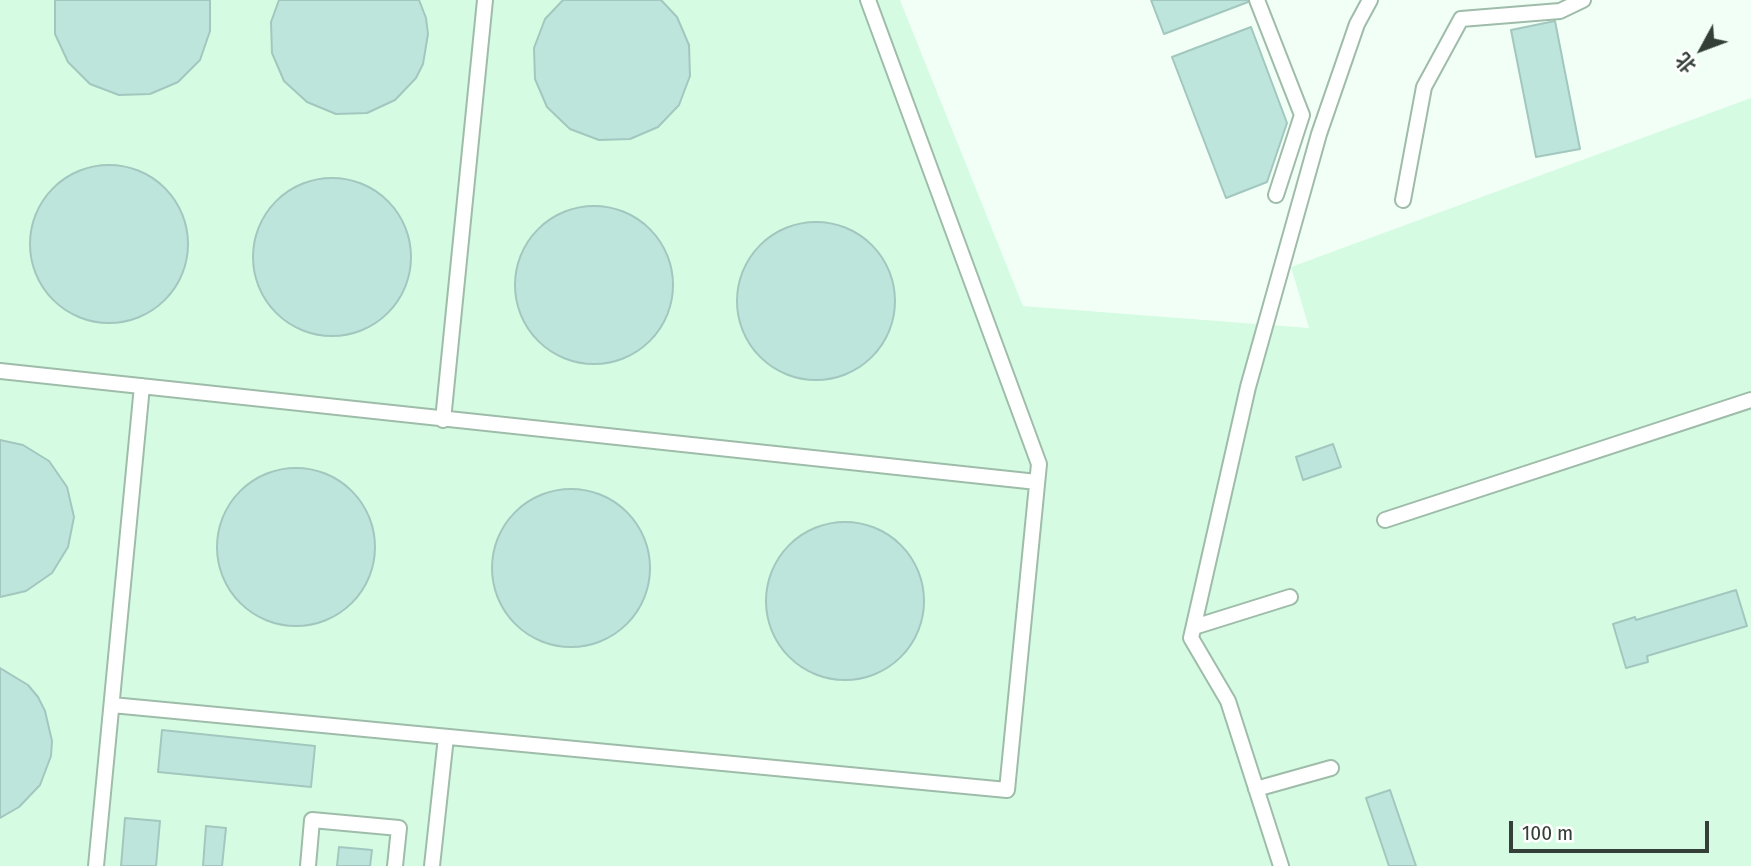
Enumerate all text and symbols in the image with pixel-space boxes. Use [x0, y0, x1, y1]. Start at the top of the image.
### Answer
north arrow [1667, 14, 1737, 84]
text: 北 [1671, 48, 1701, 78]
scale bar [1513, 806, 1712, 850]
text: 100 m [1522, 820, 1573, 846]

